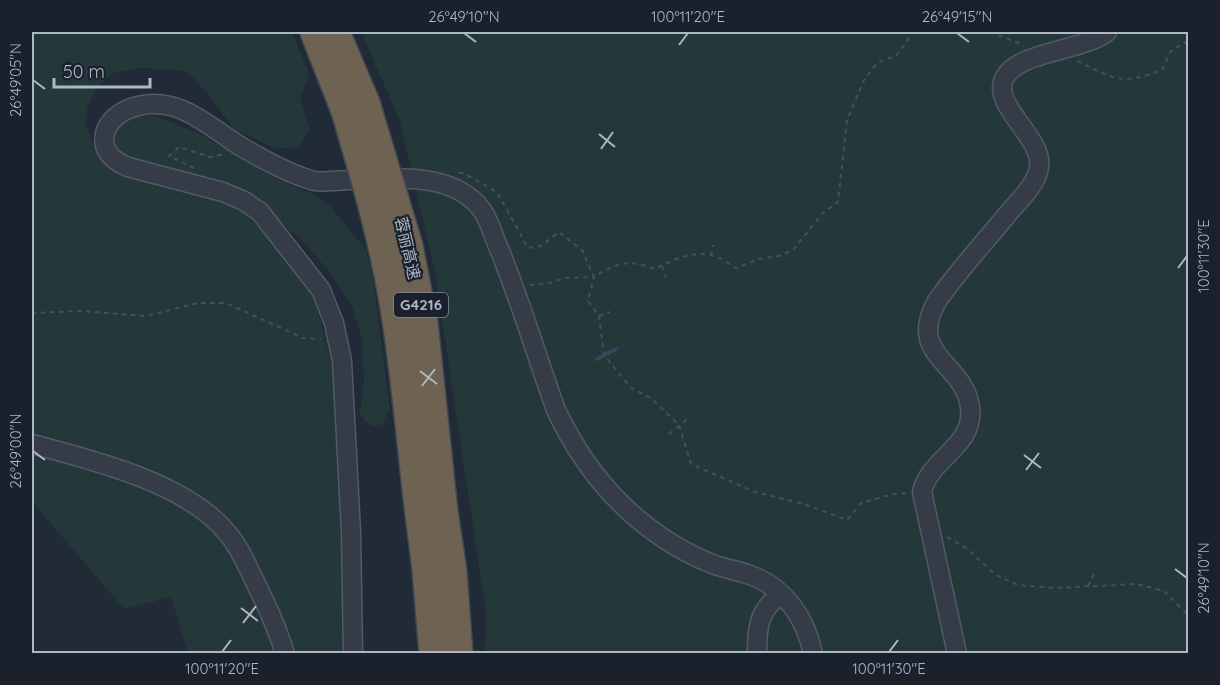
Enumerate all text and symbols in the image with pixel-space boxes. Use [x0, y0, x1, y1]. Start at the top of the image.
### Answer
text: 26°49'10"N [428, 7, 500, 26]
text: 100°11'20"E [651, 7, 725, 26]
text: 26°49'15"N [922, 7, 992, 26]
text: 26°49'05"N [6, 43, 25, 117]
scale bar [54, 51, 150, 89]
text: 50 m [63, 60, 105, 83]
street label: 蓉丽高速 [391, 215, 425, 281]
text: 100°11'30"E [1194, 219, 1213, 293]
road number: G4216 [394, 293, 448, 317]
text: 26°49'00"N [6, 414, 25, 488]
text: 26°49'10"N [1194, 542, 1213, 614]
text: 100°11'20"E [185, 659, 259, 678]
text: 100°11'30"E [852, 659, 926, 678]

